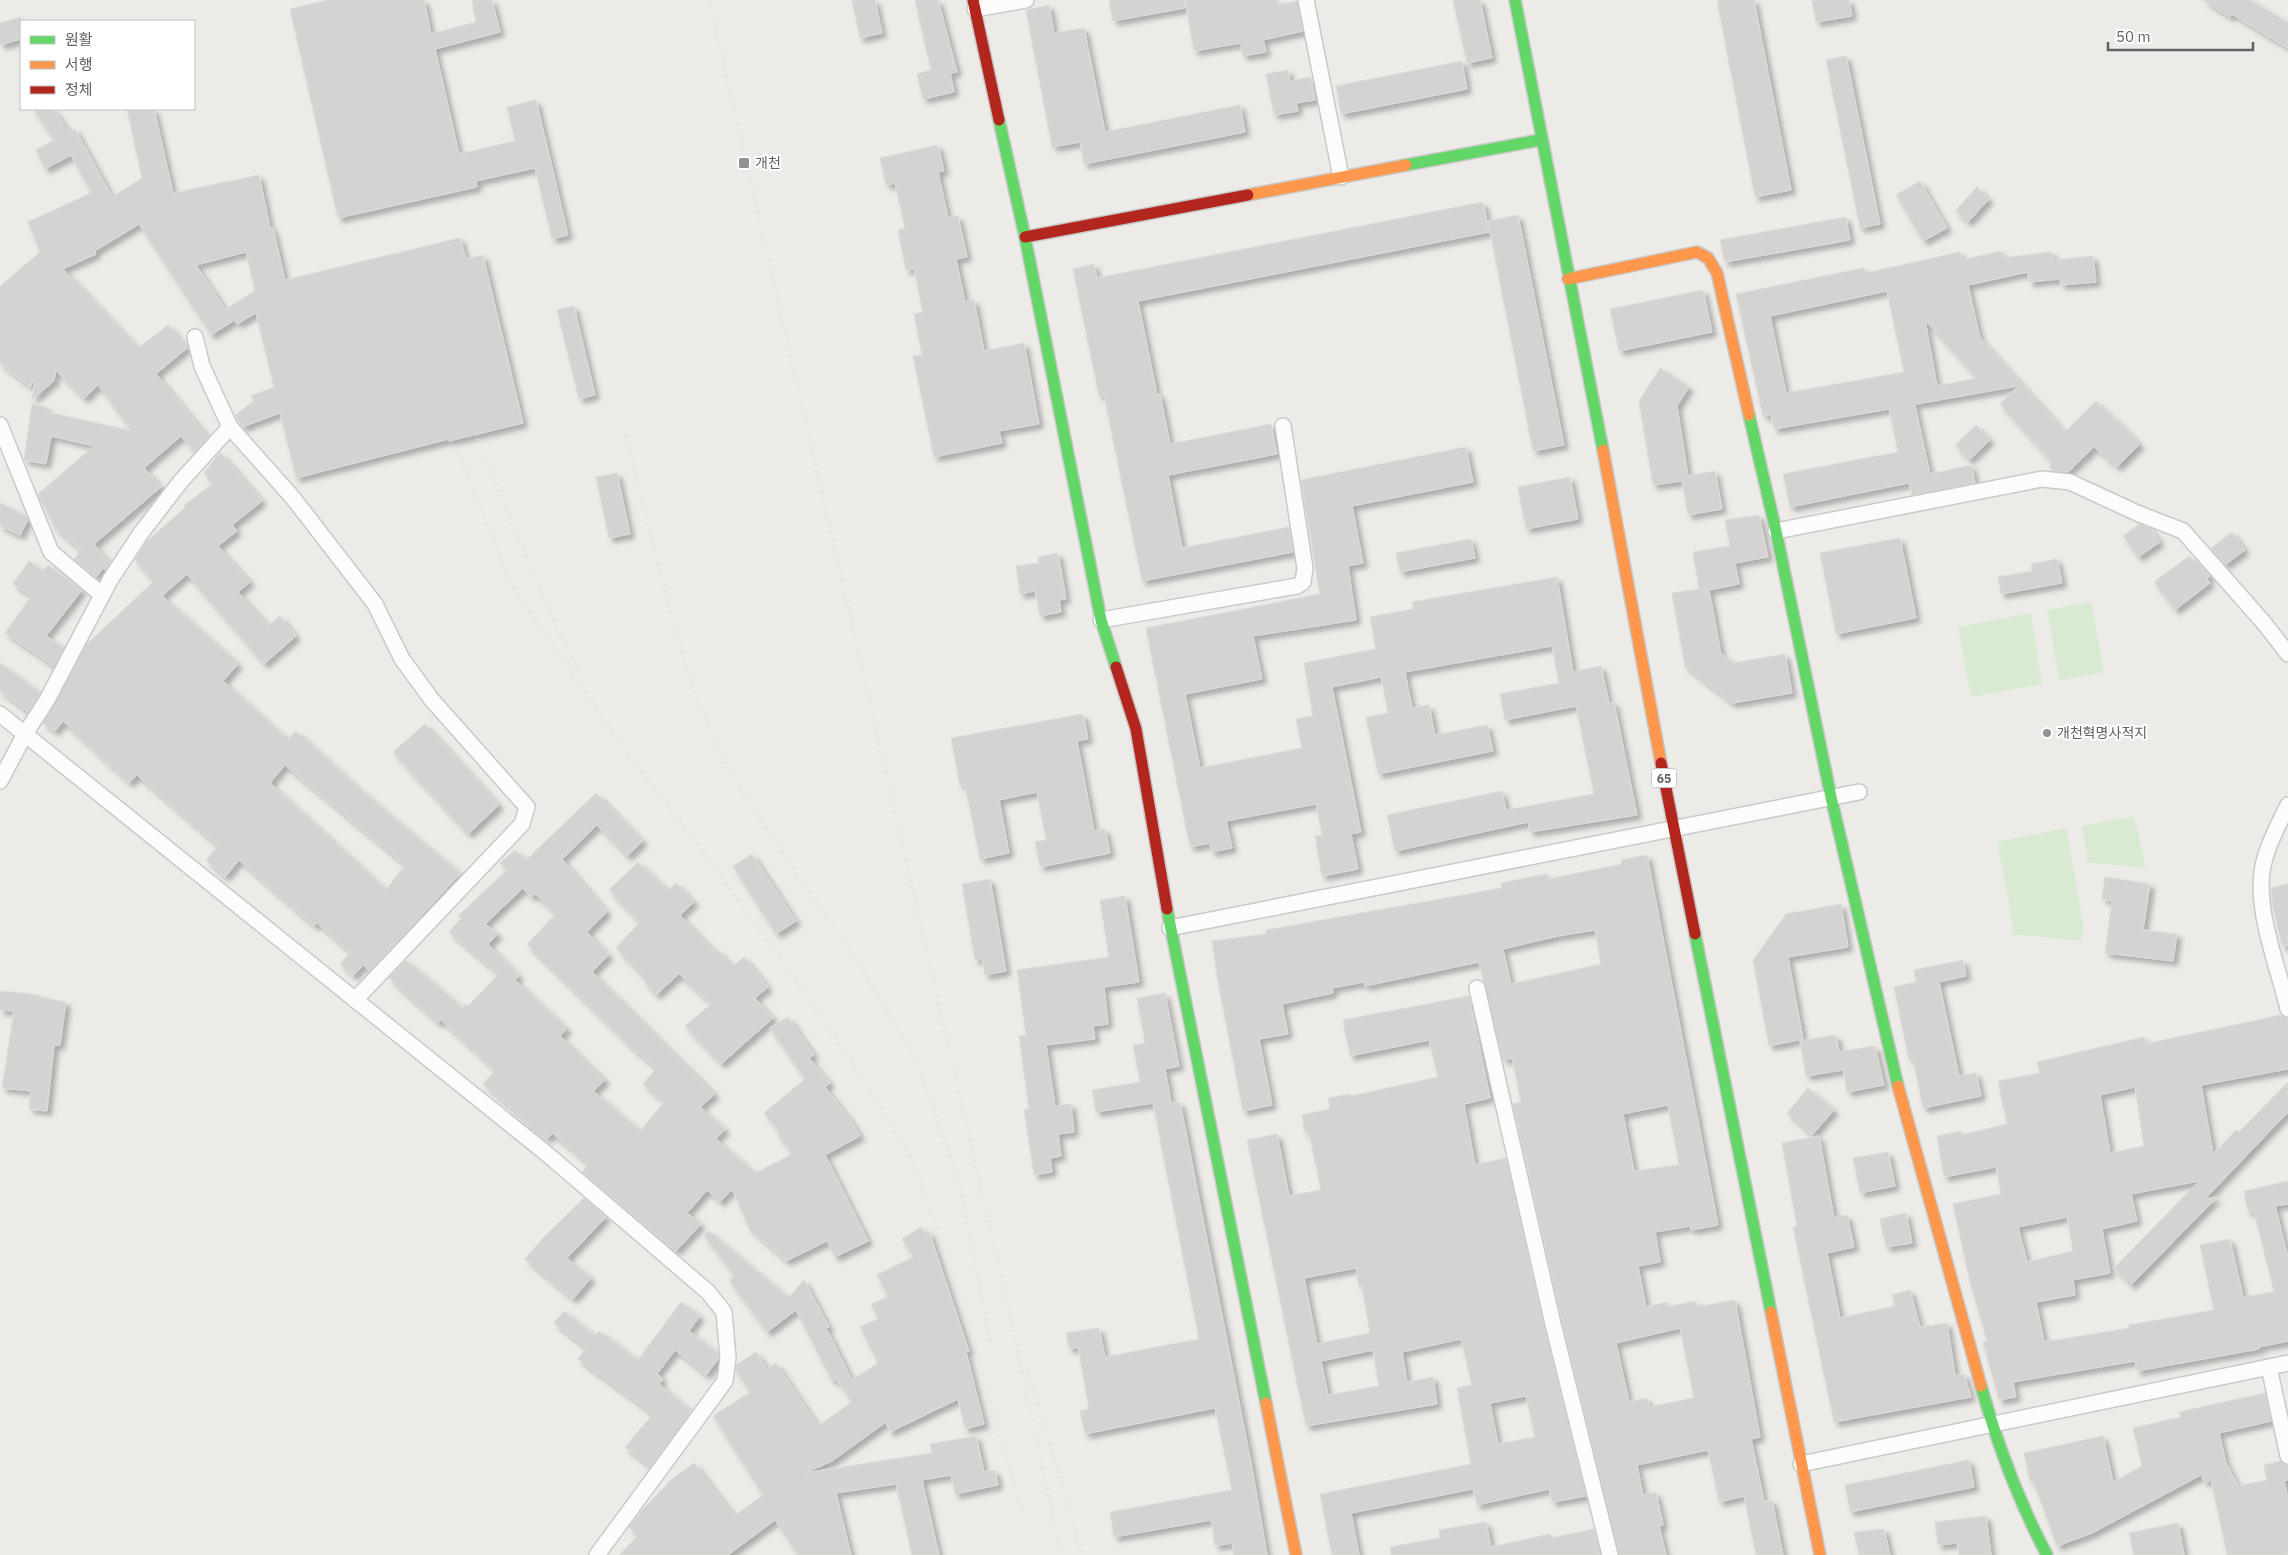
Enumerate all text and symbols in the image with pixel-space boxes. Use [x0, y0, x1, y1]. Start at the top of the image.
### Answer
legend [20, 20, 195, 110]
scale bar [2108, 20, 2253, 52]
text: 50 m [2116, 27, 2151, 46]
text: 원활 [65, 30, 93, 49]
text: 서행 [65, 55, 93, 74]
text: 정체 [65, 80, 93, 99]
place label: 개천 [755, 154, 781, 172]
marker: 개천 [737, 156, 751, 170]
place label: 개천혁명사적지 [2057, 724, 2147, 742]
marker: 개천혁명사적지 [2041, 727, 2053, 739]
road number: 65 [1652, 768, 1676, 788]

